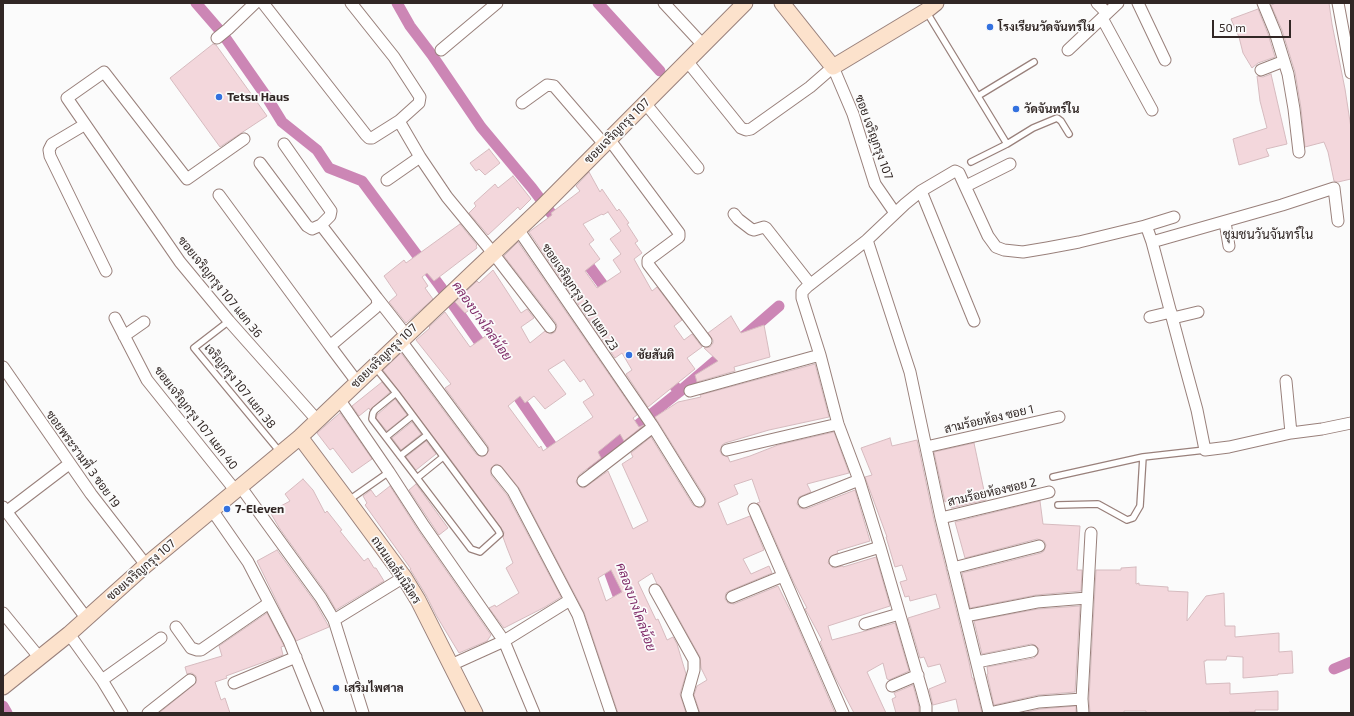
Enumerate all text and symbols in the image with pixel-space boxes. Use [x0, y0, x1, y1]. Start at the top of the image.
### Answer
scale bar [1214, 12, 1293, 38]
place label: โรงเรียนวัดจันทร์ใน [998, 20, 1095, 34]
text: 50 m [1219, 20, 1246, 34]
marker: โรงเรียนวัดจันทร์ใน [985, 22, 995, 32]
place label: Tetsu Haus [227, 90, 289, 104]
marker: Tetsu Haus [214, 92, 224, 102]
street label: ซอย เจริญกรุง 107 [852, 93, 896, 181]
street label: ซอยเจริญกรุง 107 [581, 95, 653, 167]
place label: วัดจันทร์ใน [1024, 102, 1079, 116]
marker: วัดจันทร์ใน [1011, 104, 1021, 114]
district label: ชุมชนวันจันทร์ใน [1223, 227, 1313, 243]
street label: ซอยเจริญกรุง 107 แยก 36 [175, 233, 265, 341]
street label: ซอยเจริญกรุง 107 แยก 23 [539, 241, 621, 353]
water label: คลองบางโคล่น้อย [449, 278, 515, 364]
street label: ซอยเจริญกรุง 107 [348, 321, 420, 391]
street label: เจริญกรุง 107 แยก 38 [201, 341, 279, 431]
place label: ชัยสันติ [637, 348, 674, 362]
marker: ชัยสันติ [624, 350, 634, 360]
street label: ซอยเจริญกรุง 107 แยก 40 [151, 363, 241, 473]
street label: สามร้อยห้อง ซอย 1 [943, 402, 1035, 436]
street label: ซอยพระรามที่ 3 ซอย 19 [43, 408, 123, 510]
street label: สามร้อยห้องซอย 2 [946, 475, 1038, 509]
place label: 7-Eleven [235, 502, 284, 516]
marker: 7-Eleven [222, 504, 232, 514]
street label: ถนนแฉล้มนิมิตร [368, 533, 424, 607]
street label: ซอยเจริญกรุง 107 [104, 536, 178, 604]
water label: คลองบางโคล่น้อย [613, 561, 659, 653]
place label: เสริมไพศาล [344, 681, 404, 695]
marker: เสริมไพศาล [331, 683, 341, 693]

